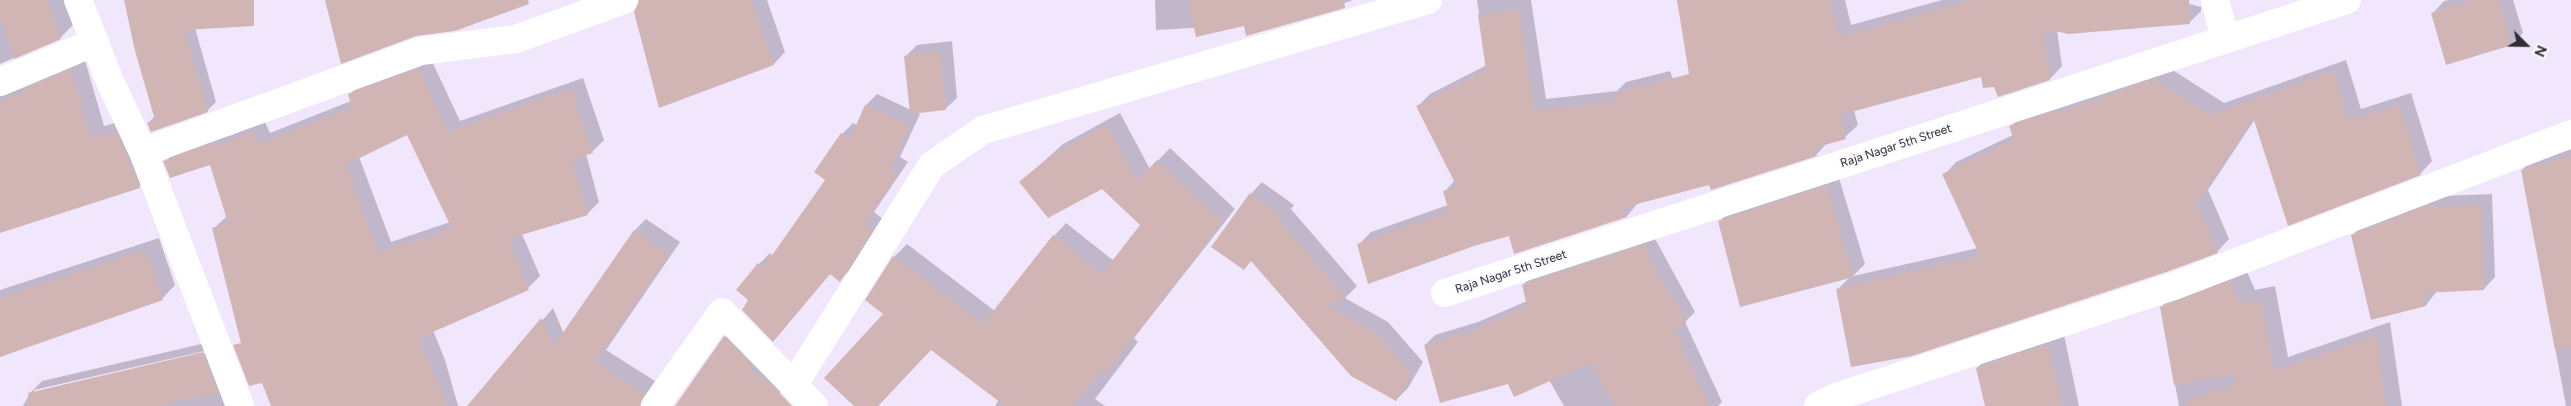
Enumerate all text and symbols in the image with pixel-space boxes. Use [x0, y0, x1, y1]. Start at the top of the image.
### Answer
north arrow [2501, 20, 2551, 70]
text: N [2530, 43, 2550, 59]
street label: Raja Nagar 5th Street [1839, 121, 1953, 171]
street label: Raja Nagar 5th Street [1454, 247, 1568, 297]

